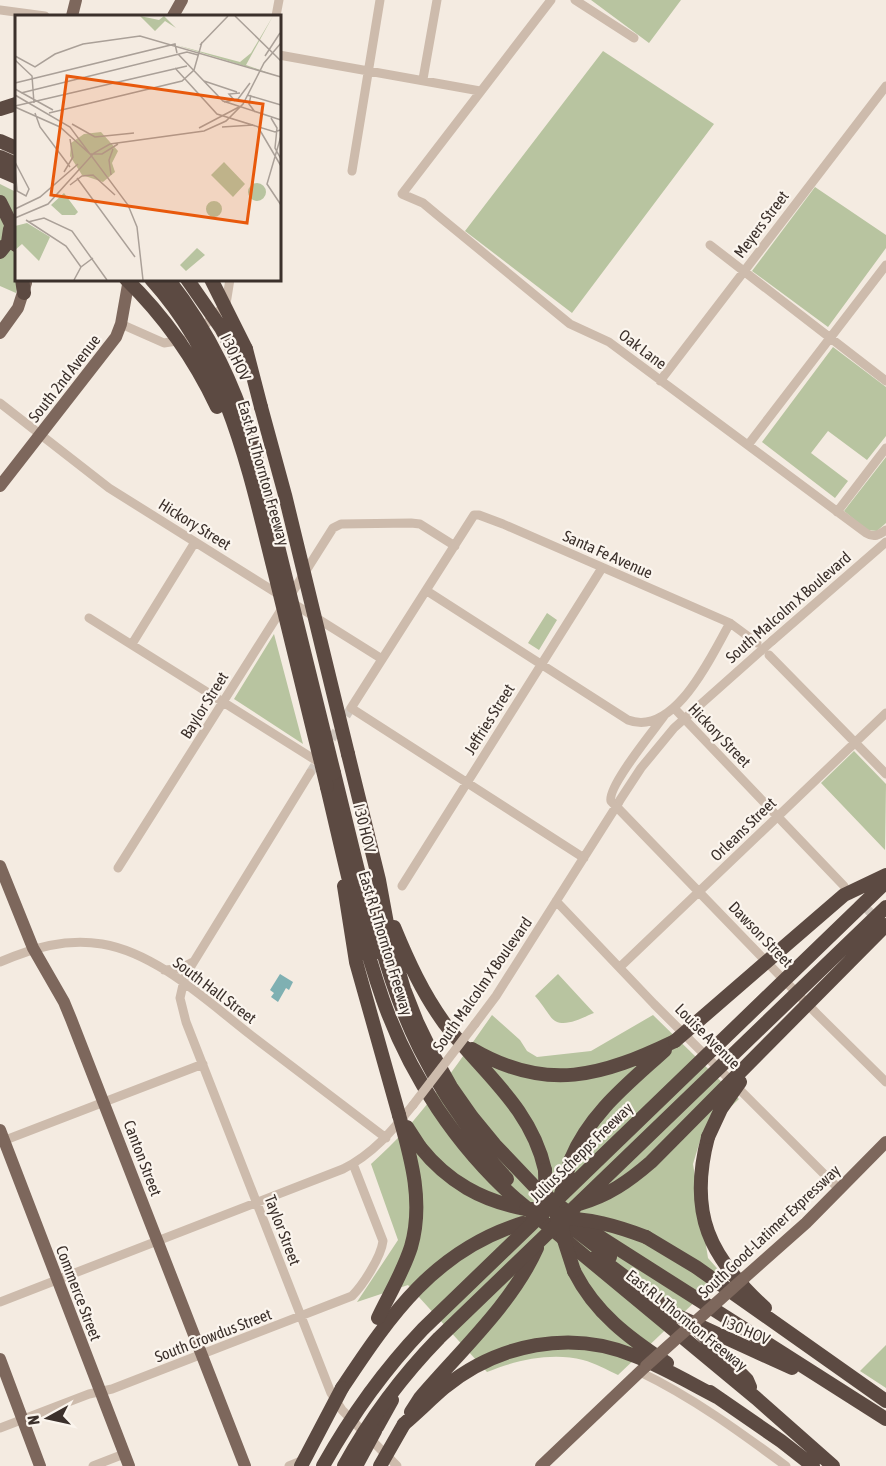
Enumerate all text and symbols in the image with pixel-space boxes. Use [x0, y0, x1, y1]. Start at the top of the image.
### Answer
inset map [15, 15, 280, 280]
street label: Meyers Street [730, 187, 793, 262]
street label: Oak Lane [616, 325, 670, 373]
street label: South 2nd Avenue [24, 331, 104, 425]
street label: I 30 HOV [217, 331, 255, 383]
street label: East R L Thornton Freeway [234, 398, 293, 548]
street label: Hickory Street [155, 495, 235, 554]
street label: Santa Fe Avenue [560, 526, 656, 582]
street label: South Malcolm X Boulevard [722, 548, 854, 666]
street label: Baylor Street [176, 668, 233, 742]
street label: Jeffries Street [460, 680, 518, 758]
street label: Hickory Street [684, 699, 755, 772]
street label: Orleans Street [707, 793, 780, 864]
street label: I 30 HOV [350, 802, 380, 855]
street label: East R L Thornton Freeway [354, 869, 417, 1018]
street label: Dawson Street [725, 897, 797, 971]
street label: South Malcolm X Boulevard [429, 913, 535, 1055]
street label: South Hall Street [170, 953, 260, 1027]
street label: Louise Avenue [672, 1000, 744, 1072]
street label: Julius Schepps Freeway [526, 1098, 637, 1206]
street label: Canton Street [120, 1118, 166, 1199]
street label: South Good-Latimer Expressway [695, 1160, 844, 1302]
street label: Taylor Street [260, 1192, 305, 1268]
street label: Commerce Street [53, 1243, 105, 1343]
street label: East R L Thornton Freeway [622, 1266, 751, 1375]
street label: South Crowdus Street [152, 1304, 274, 1366]
street label: I 30 HOV [720, 1312, 773, 1348]
north arrow [18, 1388, 78, 1448]
text: N [24, 1414, 43, 1426]

